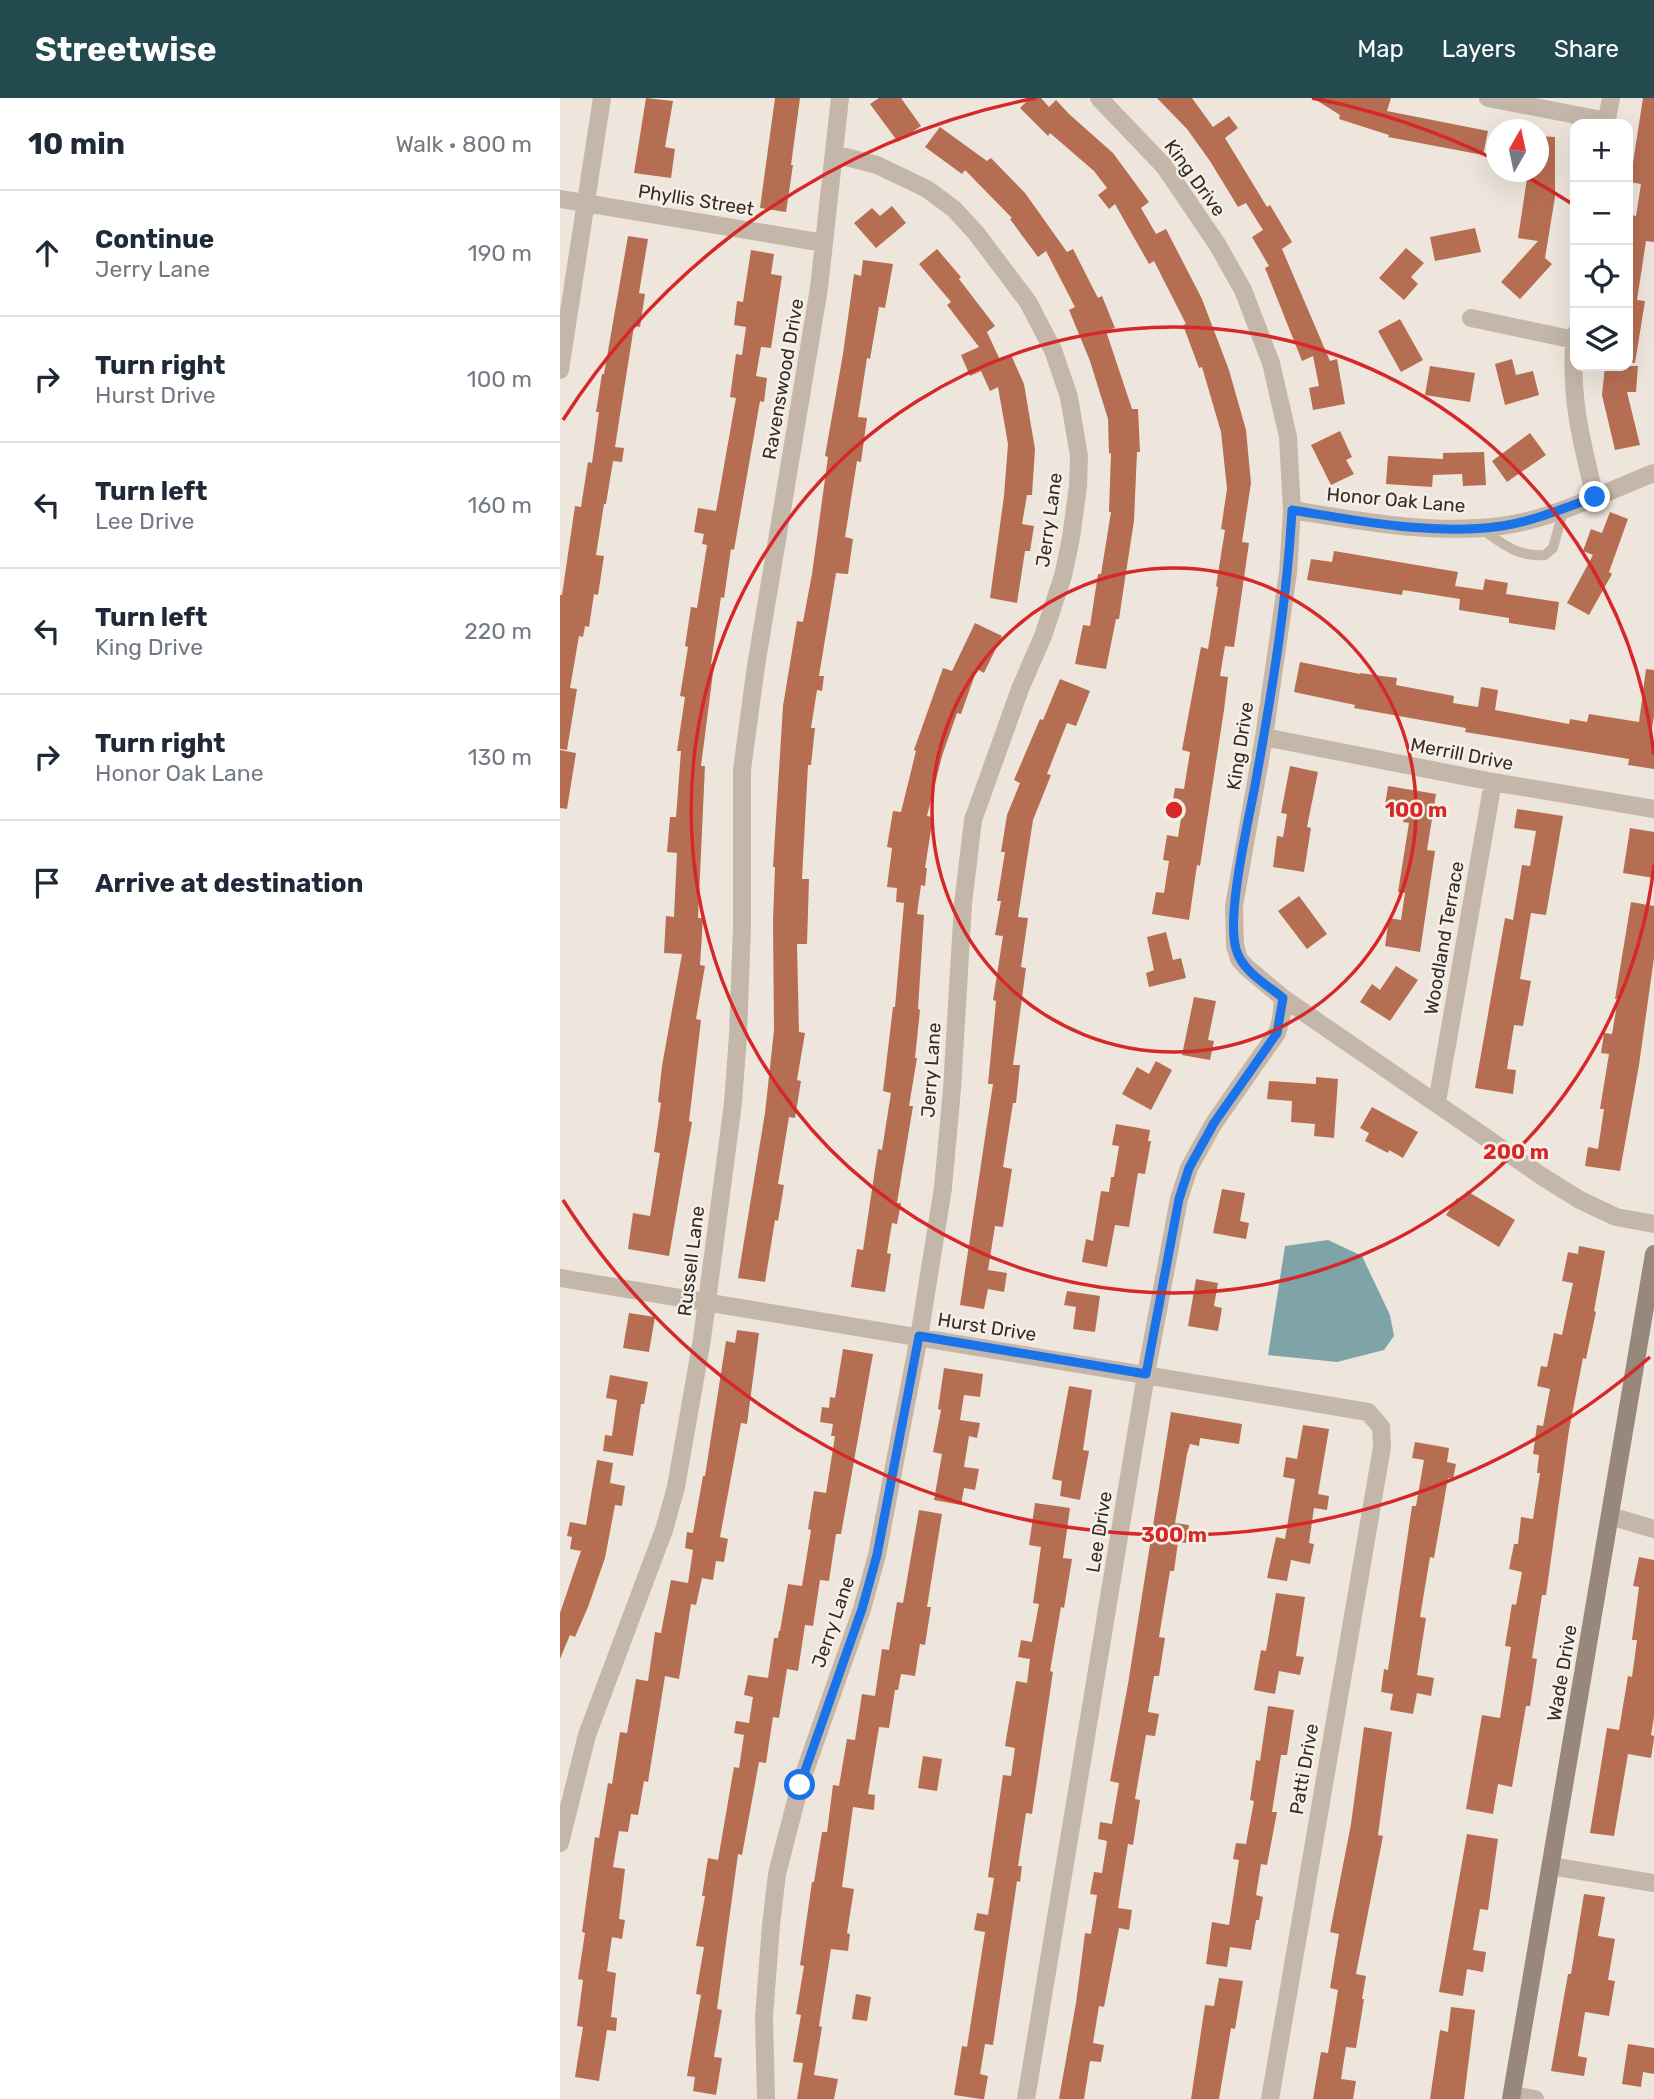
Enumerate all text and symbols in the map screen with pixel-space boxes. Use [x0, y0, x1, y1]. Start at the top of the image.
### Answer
text: Streetwise [35, 30, 217, 69]
text: Map [1357, 35, 1404, 63]
text: Layers [1442, 35, 1516, 63]
text: Share [1554, 35, 1619, 63]
north arrow [1486, 119, 1549, 182]
map controls [1570, 119, 1633, 371]
button: + [1570, 119, 1633, 182]
text: 10 min [28, 126, 125, 162]
text: Walk · 800 m [395, 130, 532, 158]
street label: King Drive [1159, 135, 1231, 221]
street label: Phyllis Street [636, 179, 756, 221]
button: − [1570, 182, 1633, 245]
text: Continue [95, 224, 214, 255]
icon: ahead [28, 234, 66, 272]
text: 190 m [468, 239, 532, 267]
button: locate [1570, 245, 1633, 308]
text: Jerry Lane [95, 255, 210, 283]
street label: Ravenswood Drive [758, 297, 808, 461]
button: layers [1570, 308, 1633, 371]
text: Turn right [95, 350, 225, 381]
icon: right [28, 360, 66, 398]
text: 100 m [467, 365, 532, 393]
text: Hurst Drive [95, 381, 216, 409]
street label: Jerry Lane [1031, 471, 1067, 569]
text: Turn left [95, 476, 207, 507]
route end [1579, 481, 1610, 512]
street label: Honor Oak Lane [1326, 482, 1466, 518]
icon: left [28, 486, 66, 524]
text: 160 m [468, 491, 532, 519]
text: Lee Drive [95, 507, 194, 535]
text: Turn left [95, 602, 207, 633]
icon: left [28, 612, 66, 650]
text: 220 m [464, 617, 532, 645]
text: King Drive [95, 633, 203, 661]
street label: King Drive [1222, 700, 1258, 792]
text: Turn right [95, 728, 225, 759]
street label: Merrill Drive [1409, 733, 1515, 775]
icon: right [28, 738, 66, 776]
text: 130 m [468, 743, 532, 771]
text: Honor Oak Lane [95, 759, 264, 787]
text: 100 m [1385, 797, 1447, 822]
centre of rings [1162, 798, 1186, 822]
street label: Woodland Terrace [1419, 859, 1469, 1017]
icon: arrive [28, 864, 66, 902]
text: Arrive at destination [95, 868, 363, 899]
street label: Jerry Lane [916, 1022, 946, 1118]
text: 200 m [1483, 1139, 1549, 1164]
street label: Russell Lane [673, 1204, 709, 1318]
street label: Hurst Drive [936, 1308, 1038, 1346]
street label: Lee Drive [1081, 1490, 1117, 1574]
text: 300 m [1141, 1522, 1207, 1547]
street label: Jerry Lane [807, 1573, 859, 1671]
street label: Wade Drive [1542, 1623, 1582, 1723]
street label: Patti Drive [1285, 1722, 1323, 1816]
route start [784, 1769, 815, 1800]

